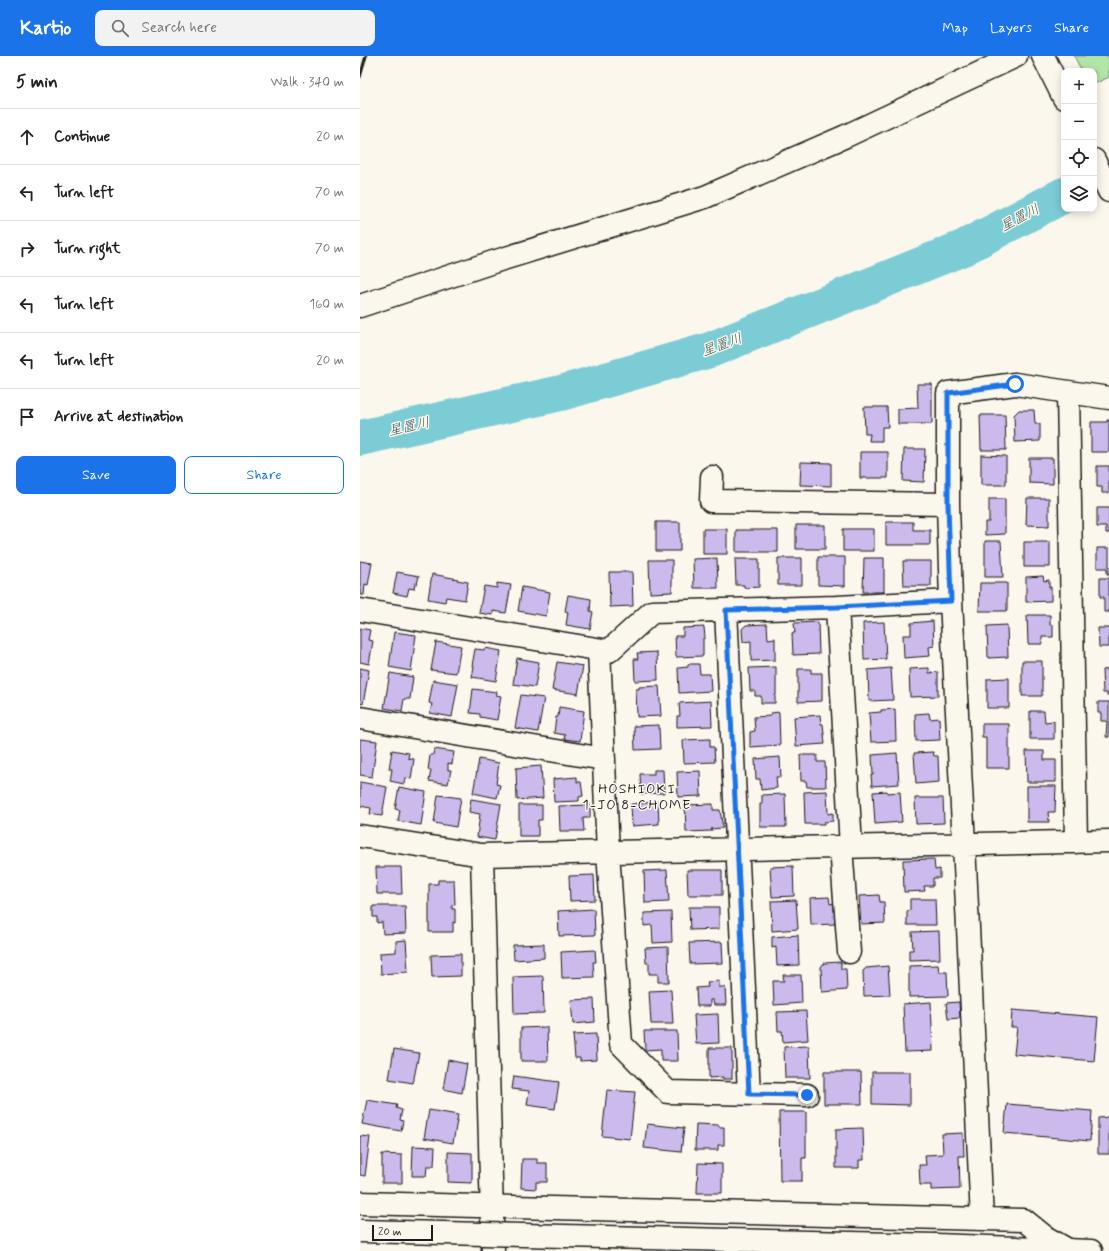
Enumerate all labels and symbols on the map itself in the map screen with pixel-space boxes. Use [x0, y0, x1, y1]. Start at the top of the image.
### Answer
water label: 星置川 [997, 200, 1043, 236]
water label: 星置川 [699, 329, 745, 361]
route start [1006, 375, 1024, 393]
water label: 星置川 [387, 414, 431, 440]
district label: HOSHIOKI 1-JO 8-CHOME [582, 780, 692, 814]
route end [798, 1086, 816, 1104]
scale bar [372, 1223, 433, 1242]

